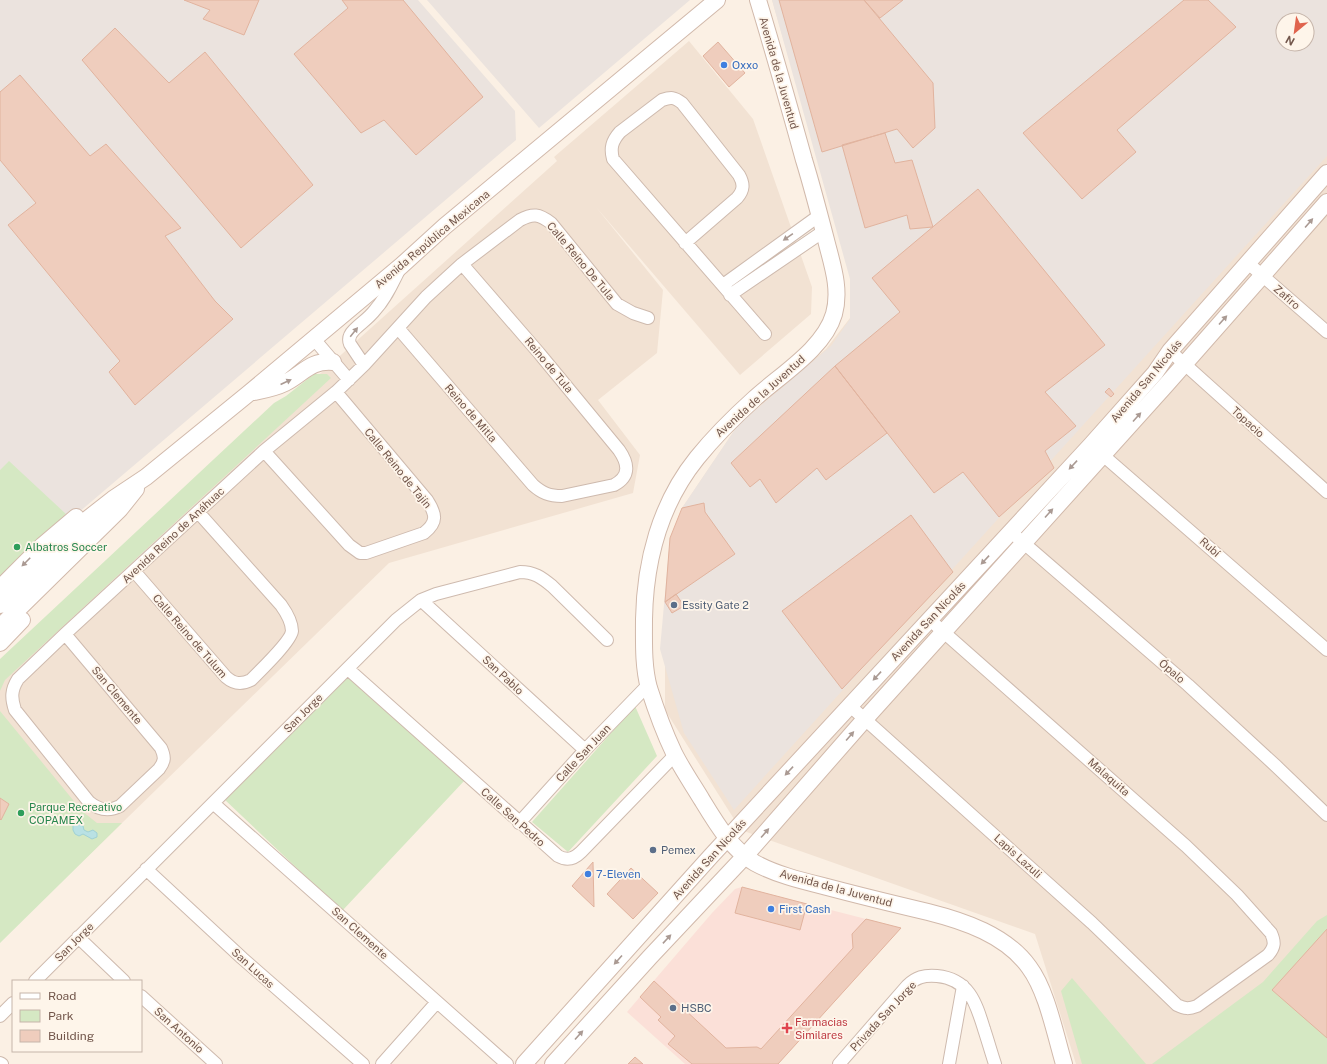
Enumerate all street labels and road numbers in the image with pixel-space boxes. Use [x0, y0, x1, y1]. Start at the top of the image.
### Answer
street label: Avenida de la Juventud [757, 16, 801, 130]
street label: Avenida República Mexicana [372, 188, 492, 290]
street label: Calle Reino De Tula [545, 219, 617, 303]
street label: Zafiro [1272, 282, 1302, 312]
street label: Reino de Tula [522, 335, 576, 395]
street label: Avenida San Nicolás [1108, 337, 1184, 425]
street label: Avenida de la Juventud [713, 353, 807, 439]
street label: Reino de Mitla [443, 382, 499, 444]
street label: Topacio [1229, 404, 1267, 440]
street label: Calle Reino de Tajín [362, 426, 434, 510]
street label: Avenida Reino de Anáhuac [120, 485, 226, 585]
street label: Rubí [1197, 535, 1223, 559]
street label: Avenida San Nicolás [888, 579, 968, 663]
street label: Calle Reino de Tulum [150, 592, 230, 680]
street label: San Pablo [480, 653, 526, 697]
street label: Ópalo [1157, 656, 1188, 685]
street label: San Clemente [89, 664, 145, 726]
street label: San Jorge [281, 691, 325, 735]
street label: Calle San Juan [553, 722, 613, 784]
street label: Malaquita [1086, 756, 1132, 798]
street label: Calle San Pedro [479, 785, 547, 849]
street label: Avenida San Nicolás [670, 816, 748, 902]
street label: Lapis Lazuli [992, 832, 1044, 880]
street label: Avenida de la Juventud [778, 867, 894, 909]
street label: San Clemente [329, 905, 391, 961]
street label: San Jorge [52, 920, 96, 964]
street label: San Lucas [229, 946, 277, 990]
street label: Privada San Jorge [848, 979, 918, 1053]
street label: San Antonio [152, 1005, 206, 1055]

